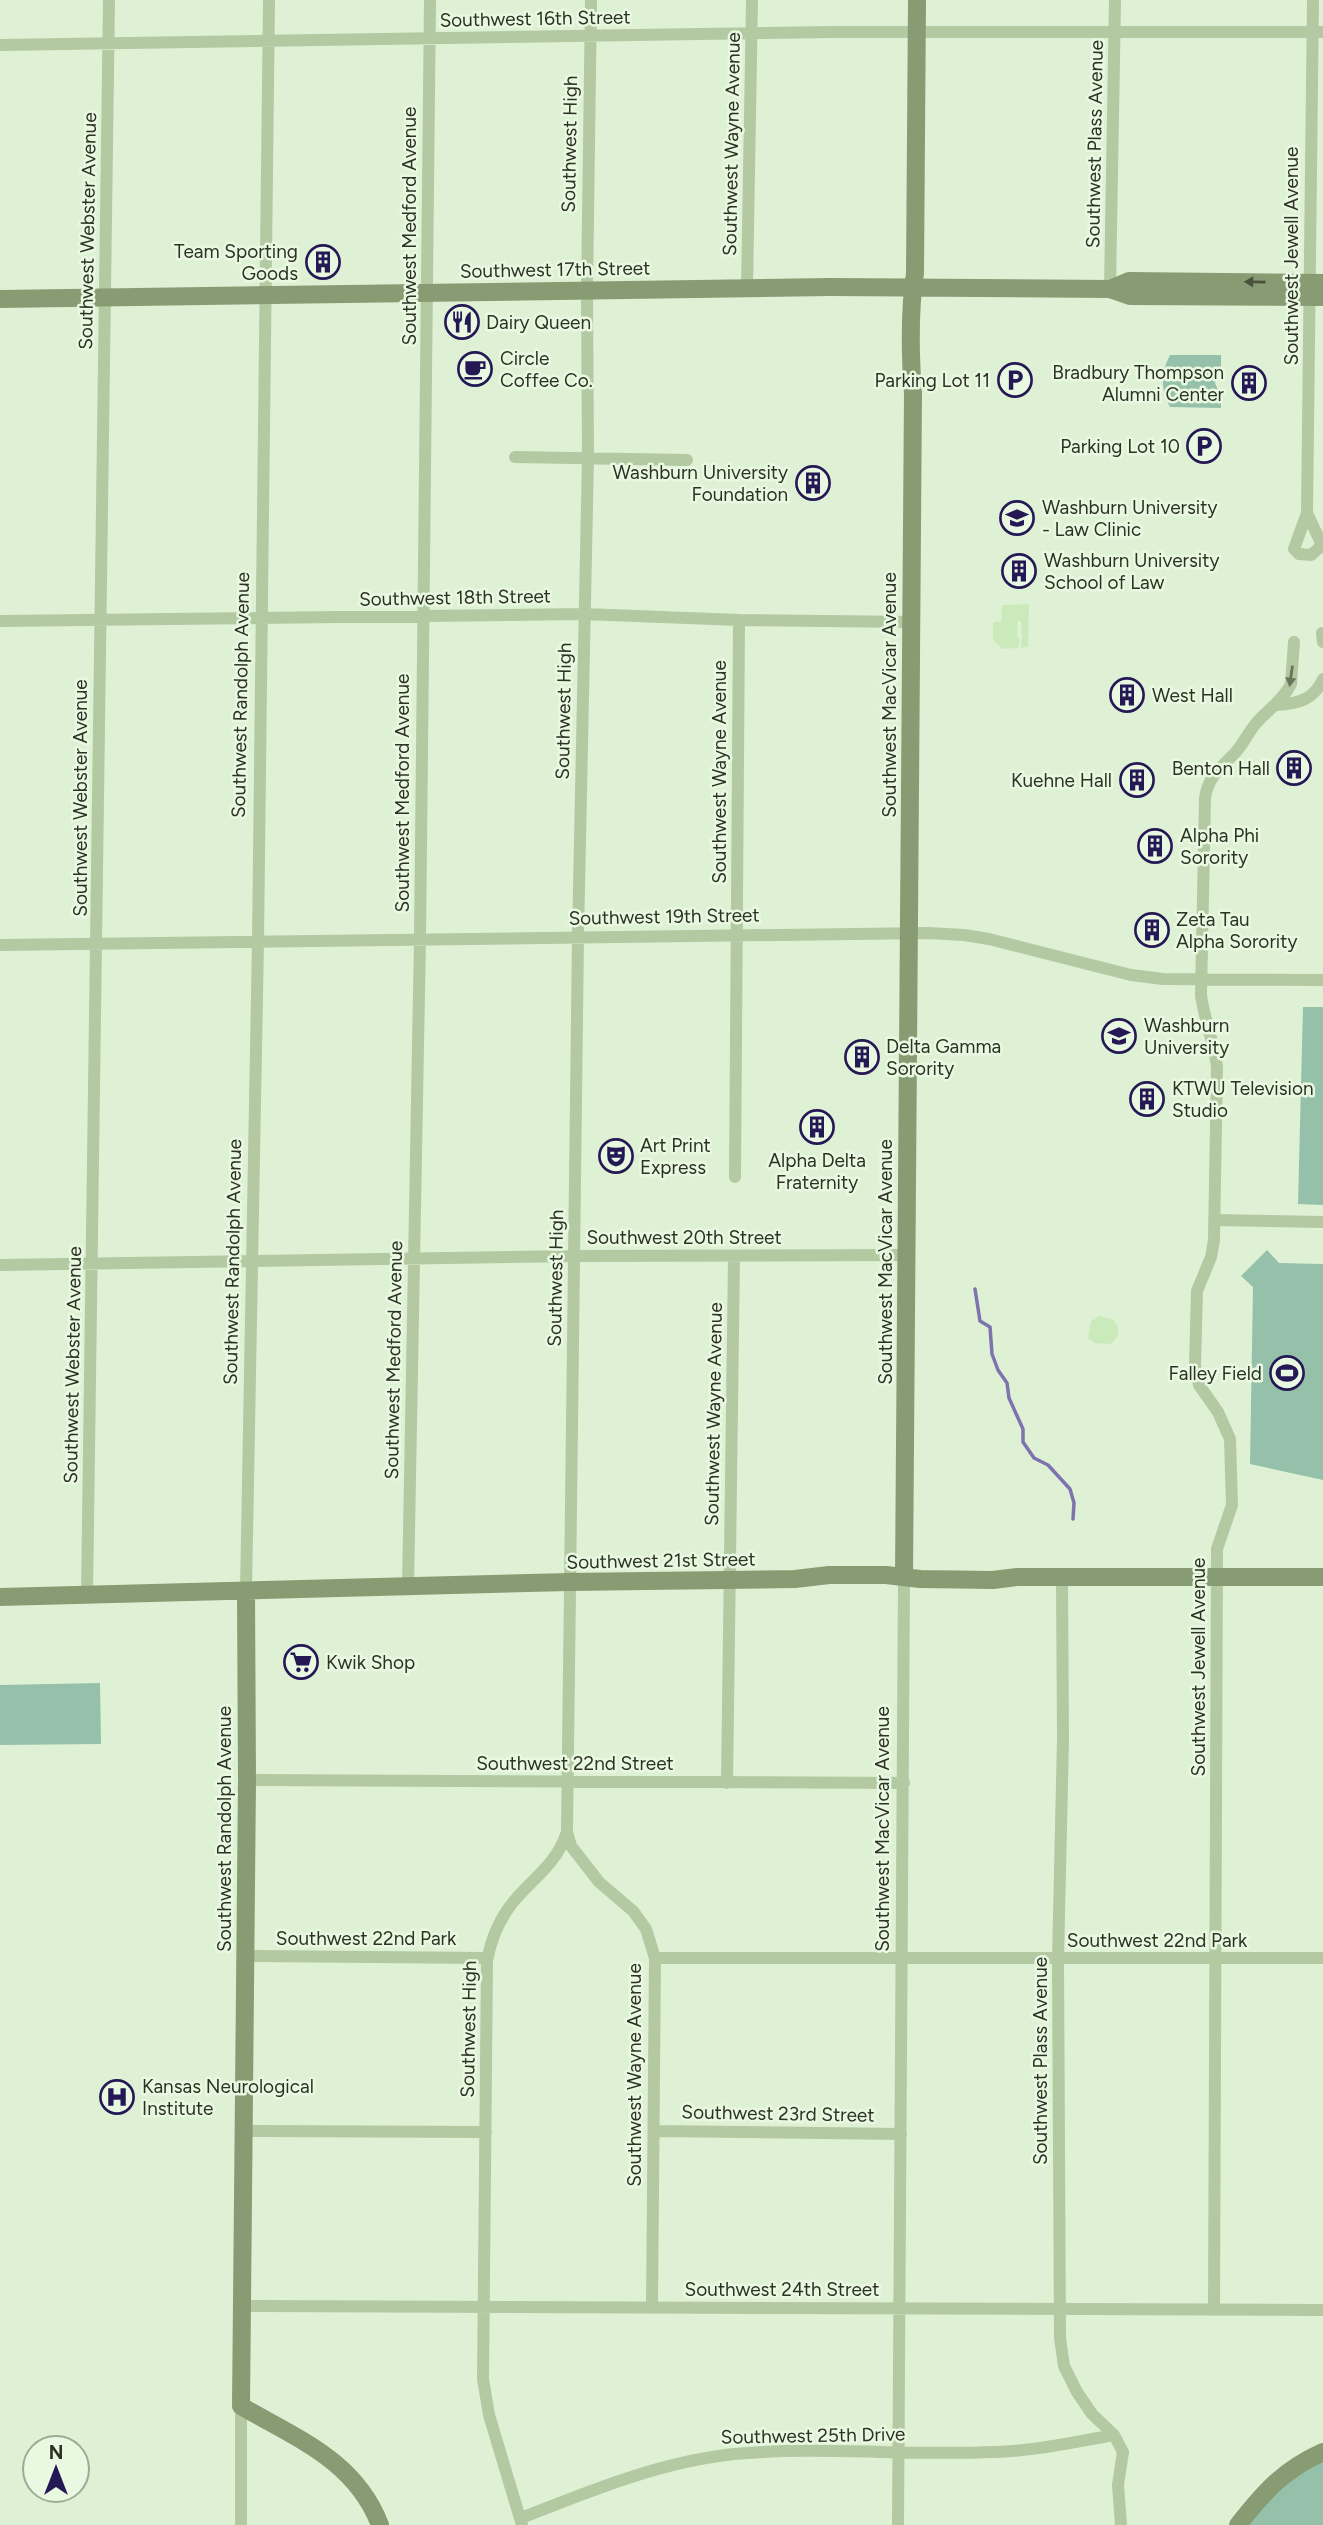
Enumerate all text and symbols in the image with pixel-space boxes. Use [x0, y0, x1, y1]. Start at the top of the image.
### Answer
street label: Southwest 16th Street [439, 5, 631, 32]
street label: Southwest Wayne Avenue [718, 32, 745, 256]
street label: Southwest Plass Avenue [1081, 40, 1108, 248]
street label: Southwest High [557, 75, 582, 213]
street label: Southwest Medford Avenue [398, 107, 421, 345]
street label: Southwest Webster Avenue [74, 112, 101, 350]
street label: Southwest Jewell Avenue [1280, 147, 1303, 365]
place label: Team Sporting Goods [174, 240, 298, 285]
building icon: Team Sporting Goods [304, 243, 342, 281]
street label: Southwest 17th Street [460, 256, 650, 283]
one-way arrow [1244, 276, 1266, 288]
restaurant icon: Dairy Queen [443, 303, 481, 341]
place label: Dairy Queen [486, 311, 591, 334]
place label: Circle Coffee Co. [500, 347, 593, 392]
cafe icon: Circle Coffee Co. [456, 350, 494, 388]
parking icon: Parking Lot 11 [996, 361, 1034, 399]
place label: Bradbury Thompson Alumni Center [1052, 361, 1225, 406]
building icon: Bradbury Thompson Alumni Center [1230, 364, 1268, 402]
place label: Parking Lot 11 [875, 369, 990, 392]
parking icon: Parking Lot 10 [1185, 427, 1223, 465]
place label: Parking Lot 10 [1060, 435, 1180, 458]
place label: Washburn University Foundation [613, 461, 788, 506]
building icon: Washburn University Foundation [794, 464, 832, 502]
place label: Washburn University - Law Clinic [1042, 496, 1217, 541]
school or university icon: Washburn University - Law Clinic [998, 499, 1036, 537]
place label: Washburn University School of Law [1044, 549, 1219, 594]
building icon: Washburn University School of Law [1000, 552, 1038, 590]
street label: Southwest Randolph Avenue [227, 572, 254, 818]
street label: Southwest MacVicar Avenue [878, 572, 901, 818]
street label: Southwest 18th Street [359, 584, 551, 611]
street label: Southwest High [551, 642, 576, 780]
street label: Southwest Wayne Avenue [708, 660, 731, 884]
one-way arrow [1285, 665, 1296, 687]
street label: Southwest Medford Avenue [391, 674, 414, 912]
building icon: West Hall [1108, 676, 1146, 714]
street label: Southwest Webster Avenue [69, 679, 92, 917]
place label: West Hall [1152, 684, 1233, 707]
building icon: Benton Hall [1275, 749, 1313, 787]
place label: Benton Hall [1172, 757, 1270, 780]
building icon: Kuehne Hall [1118, 761, 1156, 799]
place label: Kuehne Hall [1011, 769, 1112, 792]
place label: Alpha Phi Sorority [1180, 824, 1259, 869]
building icon: Alpha Phi Sorority [1136, 827, 1174, 865]
street label: Southwest 19th Street [568, 903, 760, 930]
place label: Zeta Tau Alpha Sorority [1176, 908, 1297, 953]
building icon: Zeta Tau Alpha Sorority [1133, 911, 1171, 949]
place label: Washburn University [1144, 1014, 1229, 1059]
school or university icon: Washburn University [1100, 1017, 1138, 1055]
place label: Delta Gamma Sorority [886, 1035, 1001, 1080]
building icon: Delta Gamma Sorority [843, 1038, 881, 1076]
place label: KTWU Television Studio [1172, 1077, 1314, 1122]
building icon: KTWU Television Studio [1128, 1080, 1166, 1118]
building icon: Alpha Delta Fraternity [798, 1108, 836, 1146]
place label: Art Print Express [640, 1134, 711, 1179]
theatre icon: Art Print Express [597, 1137, 635, 1175]
street label: Southwest Randolph Avenue [219, 1139, 246, 1385]
street label: Southwest MacVicar Avenue [874, 1139, 897, 1385]
place label: Alpha Delta Fraternity [768, 1149, 866, 1194]
street label: Southwest High [543, 1209, 568, 1347]
street label: Southwest 20th Street [586, 1226, 782, 1249]
street label: Southwest Medford Avenue [380, 1240, 407, 1480]
street label: Southwest Webster Avenue [59, 1246, 86, 1484]
street label: Southwest Wayne Avenue [700, 1302, 727, 1526]
sports icon: Falley Field [1268, 1354, 1306, 1392]
place label: Falley Field [1169, 1362, 1262, 1385]
street label: Southwest 21st Street [566, 1547, 756, 1574]
street label: Southwest Jewell Avenue [1187, 1558, 1210, 1776]
supermarket icon: Kwik Shop [282, 1643, 320, 1681]
place label: Kwik Shop [326, 1651, 415, 1674]
street label: Southwest Randolph Avenue [213, 1706, 236, 1952]
street label: Southwest MacVicar Avenue [871, 1706, 894, 1952]
street label: Southwest 22nd Street [476, 1752, 674, 1775]
street label: Southwest 22nd Park [276, 1927, 457, 1950]
street label: Southwest 22nd Park [1067, 1929, 1248, 1952]
street label: Southwest Plass Avenue [1029, 1957, 1052, 2165]
street label: Southwest High [456, 1960, 481, 2098]
street label: Southwest Wayne Avenue [623, 1963, 646, 2187]
place label: Kansas Neurological Institute [142, 2075, 314, 2120]
hospital icon: Kansas Neurological Institute [98, 2078, 136, 2116]
street label: Southwest 23rd Street [681, 2100, 875, 2127]
street label: Southwest 24th Street [685, 2278, 879, 2301]
street label: Southwest 25th Drive [720, 2422, 906, 2449]
north arrow [21, 2434, 91, 2504]
text: N [49, 2441, 63, 2464]

